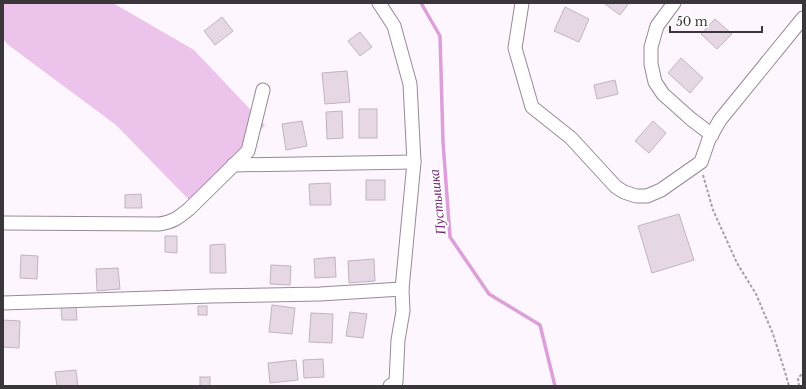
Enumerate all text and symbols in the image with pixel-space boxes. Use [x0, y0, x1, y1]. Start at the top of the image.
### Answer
scale bar [670, 8, 762, 34]
text: 50 m [676, 14, 708, 29]
water label: Пустышка [425, 168, 449, 237]

